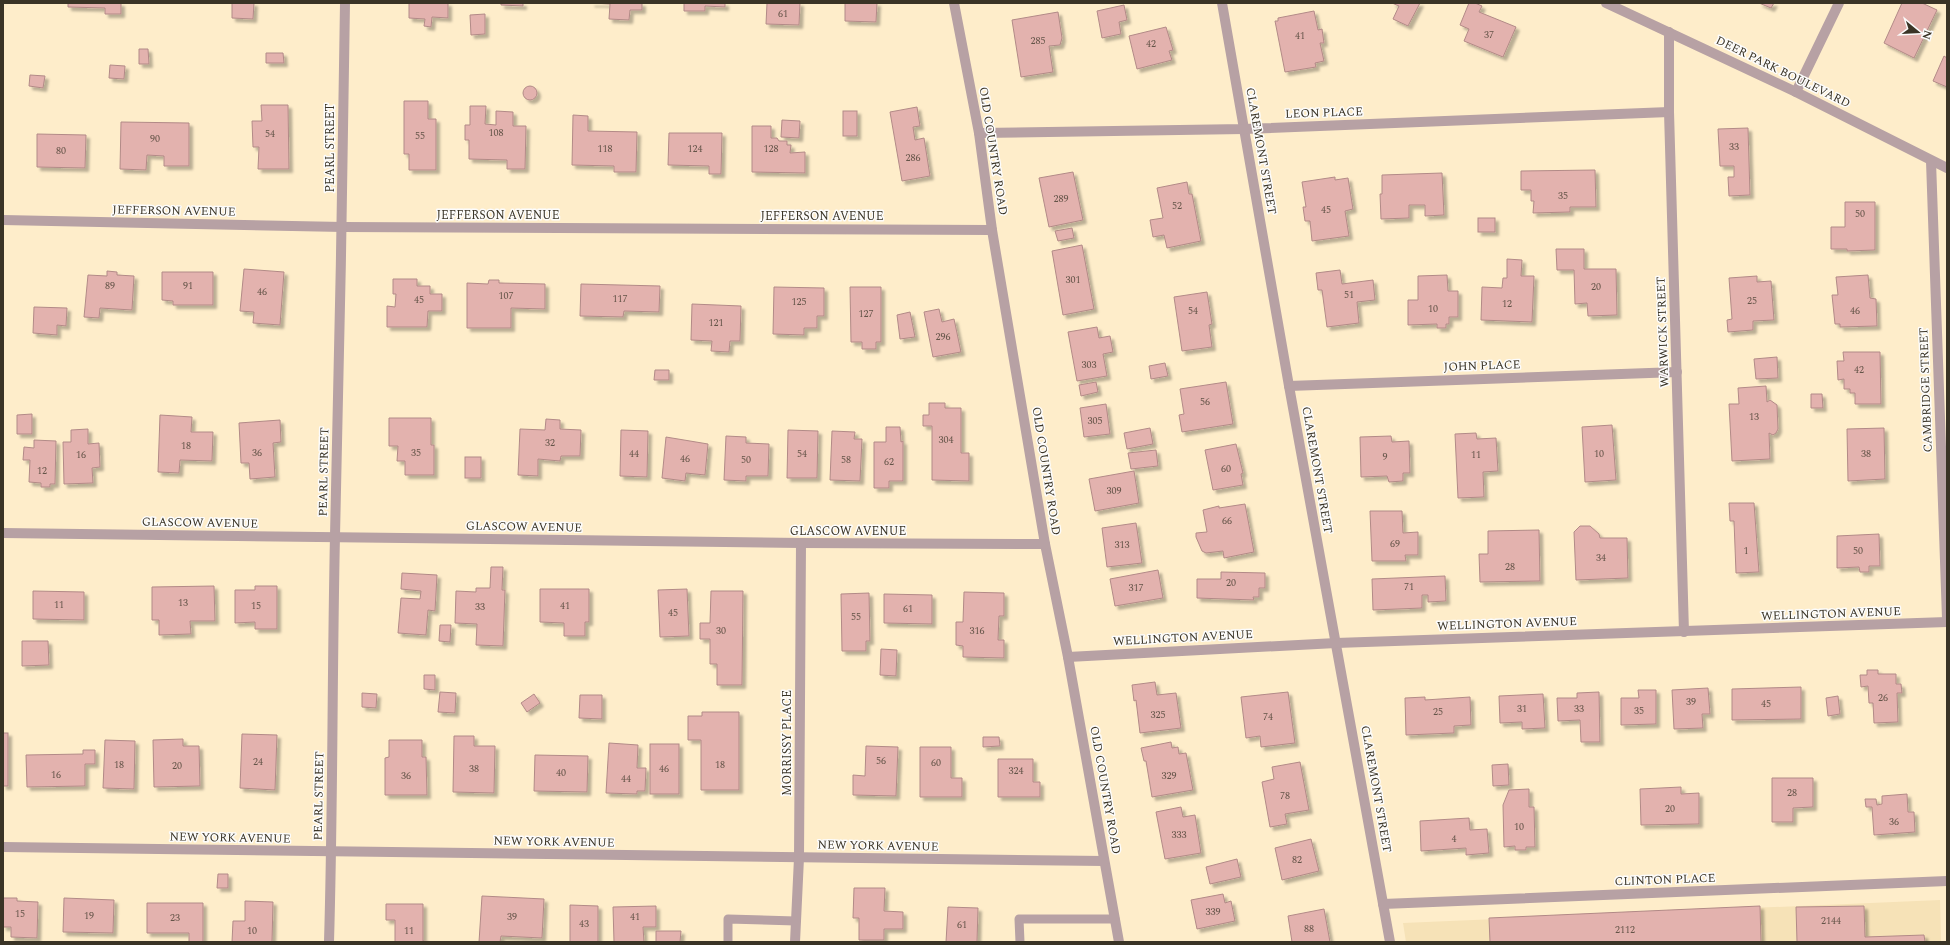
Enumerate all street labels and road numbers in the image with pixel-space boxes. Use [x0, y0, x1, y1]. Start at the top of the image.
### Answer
street label: DEER PARK BOULEVARD [1712, 31, 1854, 113]
street label: OLD COUNTRY ROAD [973, 85, 1013, 217]
street label: CLAREMONT STREET [1240, 86, 1282, 216]
street label: LEON PLACE [1285, 102, 1363, 124]
street label: PEARL STREET [321, 103, 340, 193]
street label: JEFFERSON AVENUE [112, 200, 236, 222]
street label: JEFFERSON AVENUE [436, 206, 560, 225]
street label: JEFFERSON AVENUE [760, 207, 884, 226]
street label: WARWICK STREET [1652, 276, 1674, 388]
street label: CAMBRIDGE STREET [1914, 327, 1938, 453]
street label: JOHN PLACE [1443, 355, 1521, 377]
street label: OLD COUNTRY ROAD [1026, 405, 1066, 537]
street label: CLAREMONT STREET [1296, 405, 1338, 535]
street label: PEARL STREET [314, 427, 334, 517]
street label: GLASCOW AVENUE [142, 512, 258, 534]
street label: GLASCOW AVENUE [466, 516, 582, 538]
street label: GLASCOW AVENUE [790, 522, 906, 541]
street label: WELLINGTON AVENUE [1761, 602, 1901, 626]
street label: WELLINGTON AVENUE [1437, 612, 1577, 636]
street label: WELLINGTON AVENUE [1113, 625, 1253, 651]
street label: MORRISSY PLACE [778, 690, 797, 796]
street label: OLD COUNTRY ROAD [1084, 724, 1126, 856]
street label: CLAREMONT STREET [1355, 724, 1397, 854]
street label: PEARL STREET [309, 751, 329, 841]
street label: NEW YORK AVENUE [169, 827, 291, 849]
street label: NEW YORK AVENUE [493, 831, 615, 853]
street label: NEW YORK AVENUE [817, 835, 939, 857]
street label: CLINTON PLACE [1614, 869, 1716, 891]

